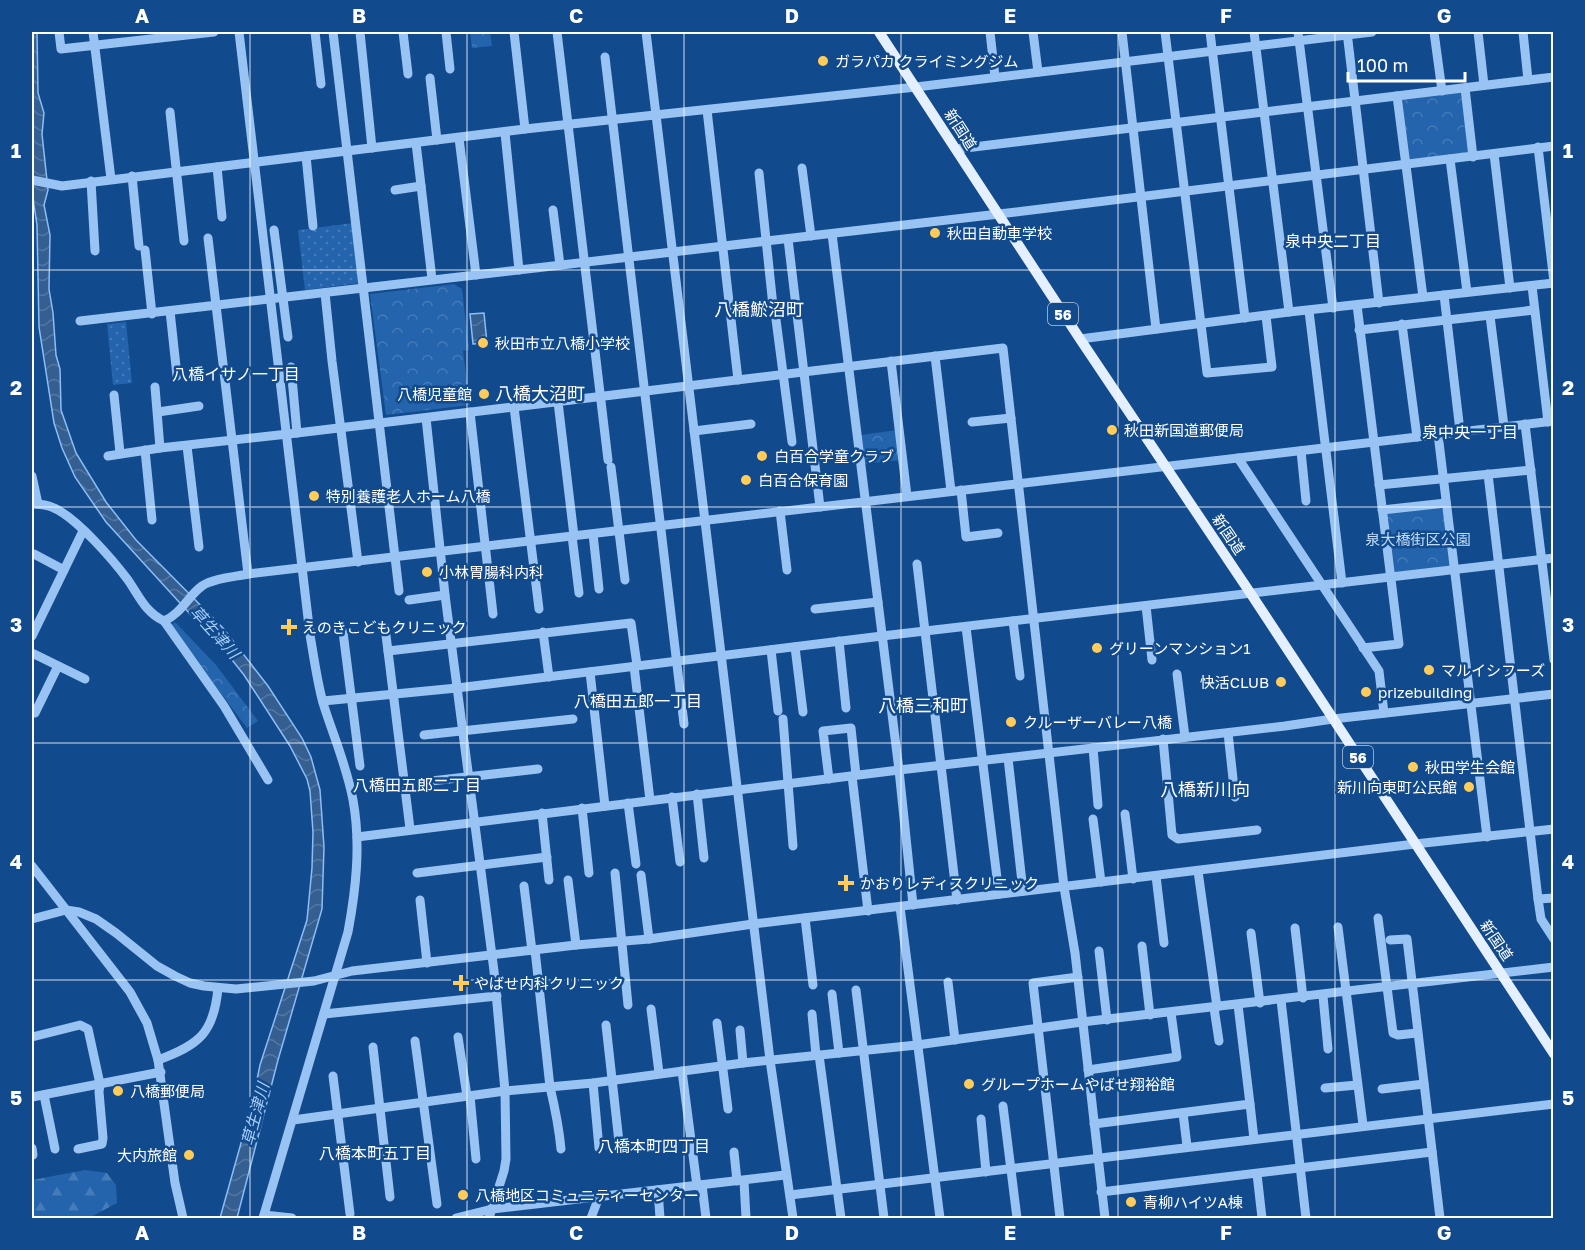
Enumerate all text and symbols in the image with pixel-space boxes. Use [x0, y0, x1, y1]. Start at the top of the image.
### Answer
text: A [135, 3, 149, 27]
text: B [352, 3, 366, 27]
text: C [569, 3, 583, 27]
text: D [785, 3, 799, 27]
text: E [1004, 3, 1016, 27]
text: F [1220, 3, 1232, 27]
text: G [1437, 3, 1451, 27]
scale bar [1348, 45, 1465, 83]
place label: ガラパカ クライミングジム [835, 52, 1019, 70]
marker: ガラパカ クライミングジム [816, 54, 830, 68]
text: 100 m [1357, 54, 1408, 76]
street label: 新国道 [941, 105, 981, 153]
text: 1 [11, 138, 21, 162]
text: 1 [1563, 138, 1573, 162]
place label: 秋田自動車学校 [947, 224, 1052, 242]
marker: 秋田自動車学校 [928, 226, 942, 240]
district label: 泉中央二丁目 [1285, 231, 1381, 251]
district label: 八橋鯲沼町 [714, 298, 804, 320]
road number: 56 [1048, 303, 1078, 325]
place label: 秋田市立八橋小学校 [495, 334, 630, 352]
marker: 秋田市立八橋小学校 [476, 336, 490, 350]
district label: 八橋イサノ一丁目 [172, 364, 300, 384]
text: 2 [10, 375, 22, 399]
text: 2 [1562, 375, 1574, 399]
district label: 八橋大沼町 [495, 382, 585, 404]
place label: 八橋児童館 [397, 385, 472, 403]
marker: 八橋児童館 [477, 387, 491, 401]
place label: 秋田新国道郵便局 [1124, 421, 1244, 439]
district label: 泉中央一丁目 [1422, 422, 1518, 442]
marker: 秋田新国道郵便局 [1105, 423, 1119, 437]
place label: 白百合学童クラブ [774, 447, 894, 465]
marker: 白百合学童クラブ [755, 449, 769, 463]
place label: 白百合保育園 [758, 471, 848, 489]
marker: 白百合保育園 [739, 473, 753, 487]
place label: 特別養護老人ホーム八橋 [326, 487, 491, 505]
marker: 特別養護老人ホーム八橋 [307, 489, 321, 503]
street label: 新国道 [1209, 510, 1249, 558]
park label: 泉大橋街区公園 [1365, 530, 1471, 548]
place label: 小林胃腸科内科 [439, 563, 544, 581]
marker: 小林胃腸科内科 [420, 565, 434, 579]
water label: 草生津川 [186, 602, 245, 664]
text: 3 [10, 612, 22, 636]
text: 3 [1562, 612, 1574, 636]
marker: えのきこどもクリニック [280, 618, 298, 636]
place label: えのきこどもクリニック [302, 618, 467, 636]
place label: グリーンマンション1 [1109, 639, 1251, 657]
marker: グリーンマンション1 [1090, 641, 1104, 655]
place label: マルイシフーズ [1441, 661, 1545, 679]
marker: マルイシフーズ [1422, 663, 1436, 677]
place label: 快活CLUB [1200, 673, 1269, 691]
marker: 快活CLUB [1274, 675, 1288, 689]
place label: prizebuilding [1378, 683, 1472, 701]
marker: prizebuilding [1359, 685, 1373, 699]
district label: 八橋田五郎一丁目 [574, 691, 702, 711]
district label: 八橋三和町 [878, 694, 968, 716]
place label: クルーザーバレー八橋 [1023, 713, 1172, 731]
marker: クルーザーバレー八橋 [1004, 715, 1018, 729]
road number: 56 [1343, 746, 1373, 768]
place label: 秋田学生会館 [1425, 758, 1515, 776]
marker: 秋田学生会館 [1406, 760, 1420, 774]
district label: 八橋田五郎二丁目 [353, 775, 481, 795]
district label: 八橋新川向 [1160, 778, 1250, 800]
place label: 新川向東町公民館 [1337, 778, 1457, 796]
marker: 新川向東町公民館 [1462, 780, 1476, 794]
text: 4 [10, 849, 22, 873]
text: 4 [1562, 849, 1574, 873]
marker: かおりレディスクリニック [837, 874, 855, 892]
place label: かおりレディスクリニック [860, 874, 1039, 892]
street label: 新国道 [1477, 916, 1517, 964]
marker: やばせ内科クリニック [452, 974, 470, 992]
place label: やばせ内科クリニック [474, 974, 624, 992]
place label: グループホームやばせ翔裕館 [981, 1075, 1175, 1093]
marker: グループホームやばせ翔裕館 [962, 1077, 976, 1091]
water label: 草生津川 [237, 1079, 273, 1148]
place label: 八橋郵便局 [130, 1082, 205, 1100]
marker: 八橋郵便局 [111, 1084, 125, 1098]
text: 5 [10, 1085, 22, 1109]
text: 5 [1562, 1085, 1574, 1109]
district label: 八橋本町四丁目 [598, 1136, 710, 1156]
district label: 八橋本町五丁目 [319, 1143, 431, 1163]
place label: 大内旅館 [117, 1146, 177, 1164]
marker: 大内旅館 [182, 1148, 196, 1162]
place label: 八橋地区コミュニティーセンター [475, 1186, 699, 1204]
marker: 八橋地区コミュニティーセンター [456, 1188, 470, 1202]
place label: 青柳ハイツA棟 [1143, 1193, 1243, 1211]
marker: 青柳ハイツA棟 [1124, 1195, 1138, 1209]
text: A [135, 1220, 149, 1244]
text: B [352, 1220, 366, 1244]
text: C [569, 1220, 583, 1244]
text: D [785, 1220, 799, 1244]
text: E [1004, 1220, 1016, 1244]
text: F [1220, 1220, 1232, 1244]
text: G [1437, 1220, 1451, 1244]

